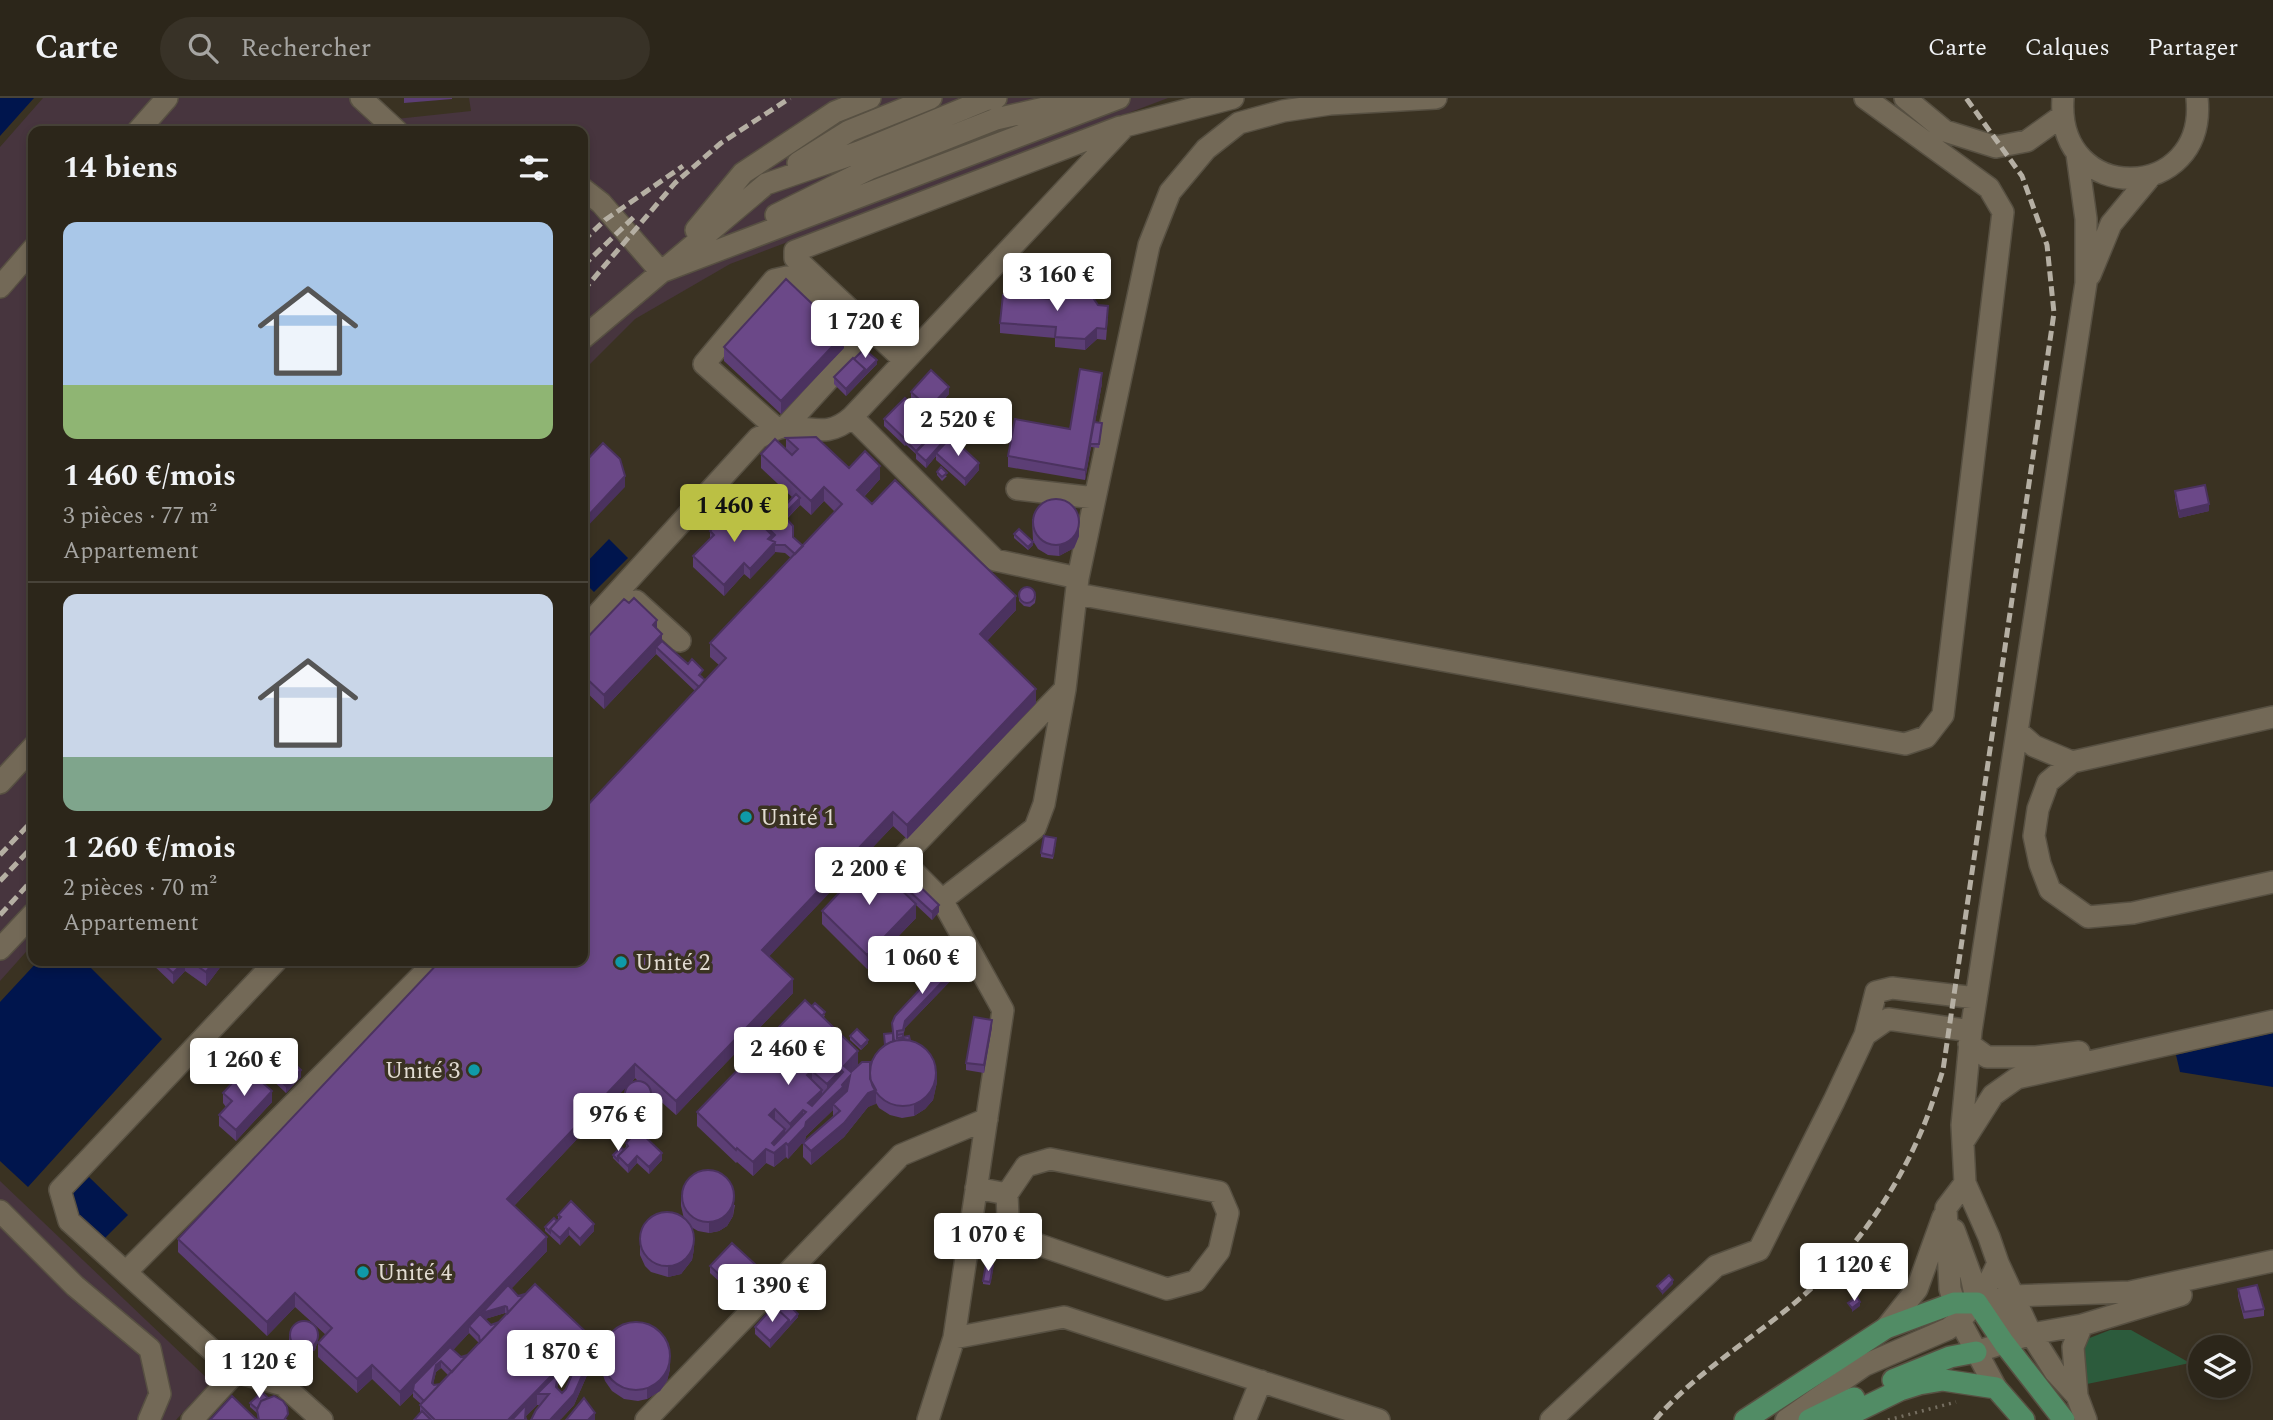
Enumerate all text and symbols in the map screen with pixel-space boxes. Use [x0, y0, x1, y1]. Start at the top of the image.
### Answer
search box [160, 17, 650, 80]
text: Carte [35, 23, 118, 73]
text: Rechercher [240, 28, 371, 68]
icon: search [184, 29, 222, 67]
text: Carte [1928, 30, 1987, 66]
text: Calques [2025, 30, 2110, 66]
text: Partager [2148, 30, 2238, 66]
text: 14 biens [63, 145, 178, 191]
icon: filters [515, 149, 553, 187]
pin: 3 160 € [992, 254, 1122, 313]
text: 3 160 € [1019, 258, 1095, 293]
icon: home [245, 268, 371, 394]
pin: 1 720 € [800, 300, 930, 360]
text: 1 720 € [827, 305, 903, 340]
pin: 2 520 € [893, 398, 1023, 458]
text: 2 520 € [920, 403, 996, 438]
text: 1 460 €/mois [63, 453, 236, 499]
pin: 1 460 € [669, 484, 799, 544]
text: 1 460 € [696, 489, 772, 524]
text: 3 pièces · 77 m² [63, 499, 217, 534]
text: Appartement [63, 534, 199, 569]
icon: home [245, 640, 371, 766]
place label: Unité 1 [760, 801, 835, 836]
marker: Unité 1 [738, 809, 754, 825]
text: 1 260 €/mois [63, 825, 236, 871]
pin: 2 200 € [804, 848, 934, 907]
text: 2 200 € [831, 852, 907, 887]
text: 2 pièces · 70 m² [63, 871, 217, 906]
text: Appartement [63, 906, 199, 941]
pin: 1 060 € [857, 936, 987, 996]
text: 1 060 € [884, 941, 960, 976]
place label: Unité 2 [635, 946, 710, 981]
marker: Unité 2 [613, 954, 629, 970]
pin: 2 460 € [723, 1028, 853, 1087]
text: 2 460 € [750, 1032, 826, 1067]
pin: 1 260 € [179, 1038, 309, 1098]
text: 1 260 € [206, 1043, 282, 1078]
place label: Unité 3 [385, 1054, 460, 1089]
marker: Unité 3 [466, 1062, 482, 1078]
pin: 976 € [569, 1094, 667, 1153]
text: 976 € [589, 1098, 647, 1133]
pin: 1 070 € [923, 1214, 1053, 1273]
text: 1 070 € [950, 1218, 1026, 1253]
pin: 1 120 € [1789, 1244, 1919, 1303]
text: 1 120 € [1816, 1248, 1892, 1283]
place label: Unité 4 [377, 1256, 453, 1291]
marker: Unité 4 [355, 1264, 371, 1280]
pin: 1 390 € [707, 1264, 837, 1324]
text: 1 390 € [734, 1269, 810, 1304]
pin: 1 870 € [496, 1330, 626, 1390]
text: 1 870 € [523, 1335, 599, 1370]
map controls [2188, 1335, 2251, 1398]
button: layers [2188, 1335, 2251, 1398]
pin: 1 120 € [194, 1340, 324, 1400]
text: 1 120 € [221, 1345, 297, 1380]

